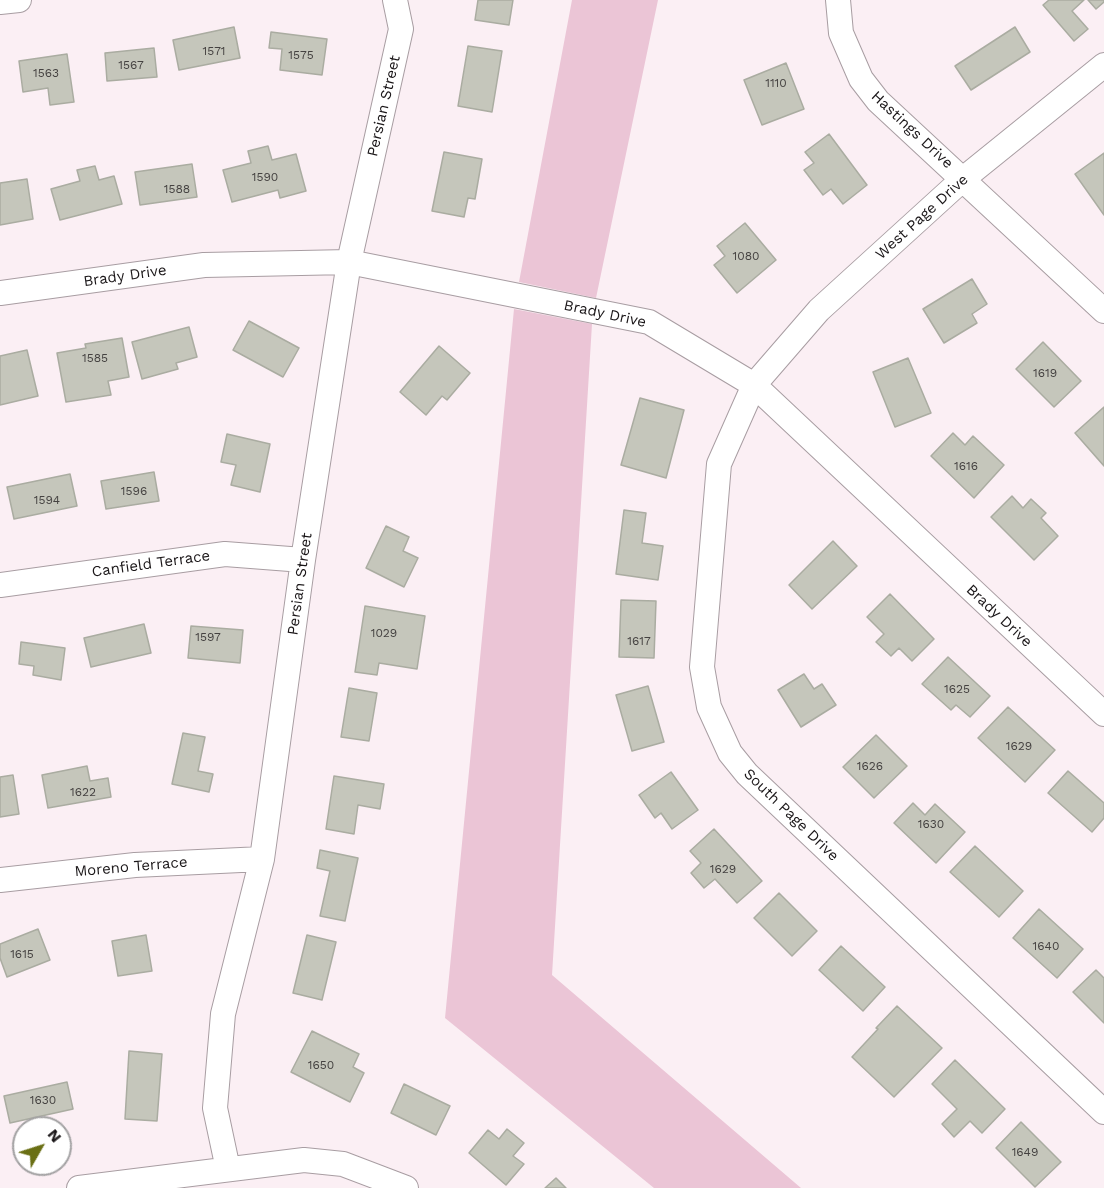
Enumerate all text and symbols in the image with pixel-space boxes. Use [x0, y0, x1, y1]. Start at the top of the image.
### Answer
house number: 1571 [202, 44, 226, 58]
house number: 1575 [288, 48, 314, 62]
street label: Persian Street [364, 54, 404, 158]
house number: 1567 [118, 58, 144, 72]
house number: 1563 [33, 66, 59, 80]
house number: 1110 [765, 76, 787, 90]
street label: Hastings Drive [867, 88, 957, 172]
house number: 1590 [252, 170, 278, 184]
street label: West Page Drive [872, 171, 972, 263]
house number: 1588 [164, 182, 190, 196]
house number: 1080 [733, 249, 759, 263]
street label: Brady Drive [82, 261, 168, 291]
street label: Brady Drive [562, 296, 648, 332]
house number: 1585 [82, 351, 108, 365]
house number: 1619 [1033, 366, 1057, 380]
house number: 1616 [954, 459, 978, 473]
house number: 1596 [121, 484, 147, 498]
house number: 1594 [34, 493, 60, 507]
street label: Persian Street [284, 532, 316, 636]
street label: Canfield Terrace [91, 547, 211, 581]
street label: Brady Drive [962, 581, 1036, 651]
house number: 1029 [371, 626, 397, 640]
house number: 1597 [195, 630, 221, 644]
house number: 1617 [627, 634, 651, 648]
house number: 1625 [944, 682, 970, 696]
house number: 1629 [1006, 739, 1032, 753]
house number: 1626 [857, 759, 883, 773]
street label: South Page Drive [740, 765, 842, 865]
house number: 1622 [70, 785, 96, 799]
house number: 1630 [918, 817, 944, 831]
street label: Moreno Terrace [74, 853, 188, 881]
house number: 1629 [710, 862, 736, 876]
house number: 1640 [1033, 939, 1059, 953]
house number: 1615 [10, 947, 34, 961]
house number: 1650 [308, 1058, 334, 1072]
house number: 1630 [30, 1093, 56, 1107]
north arrow [12, 1116, 72, 1176]
text: N [44, 1125, 66, 1146]
house number: 1649 [1012, 1145, 1038, 1159]

